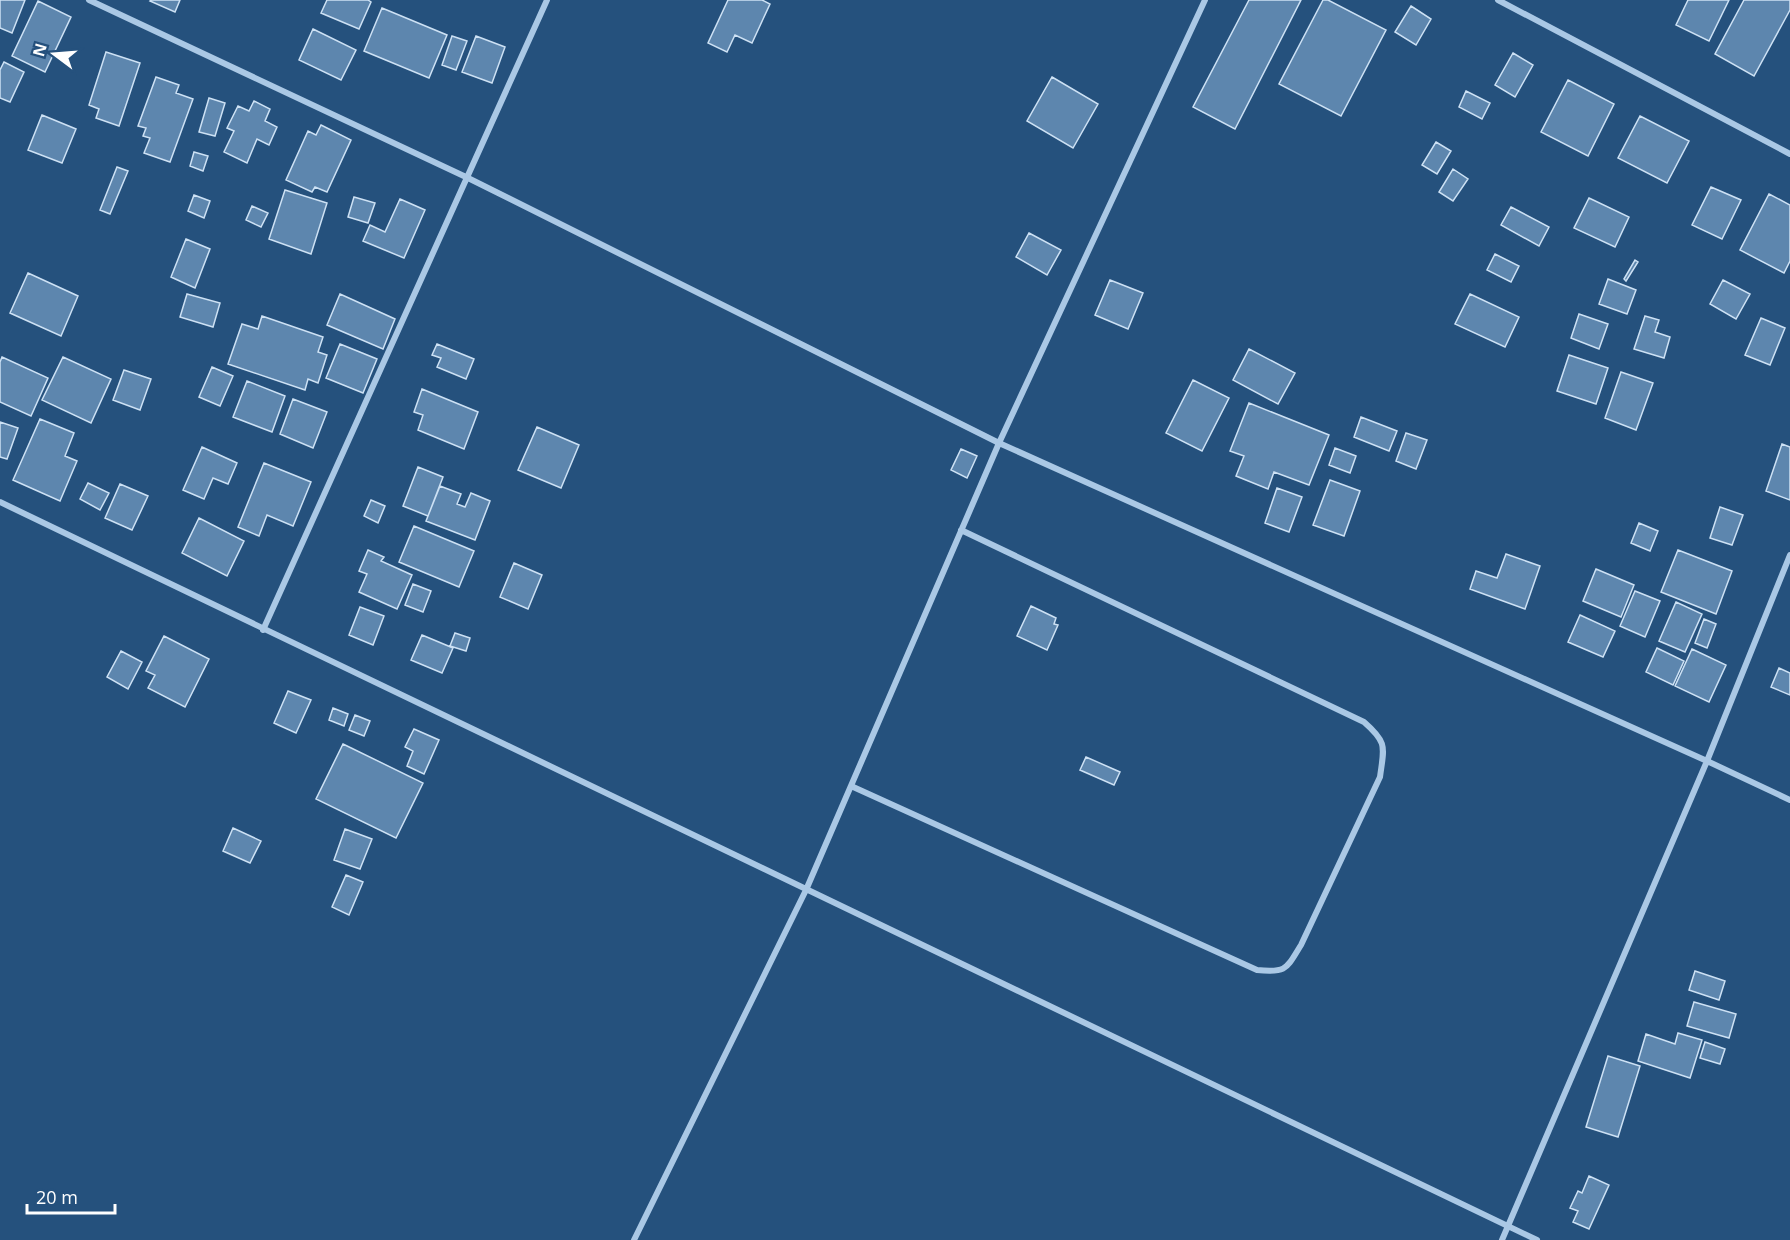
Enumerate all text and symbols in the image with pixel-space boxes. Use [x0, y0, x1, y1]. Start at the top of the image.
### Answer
north arrow [24, 24, 84, 84]
text: N [27, 41, 52, 59]
scale bar [27, 1177, 116, 1215]
text: 20 m [36, 1185, 78, 1209]

